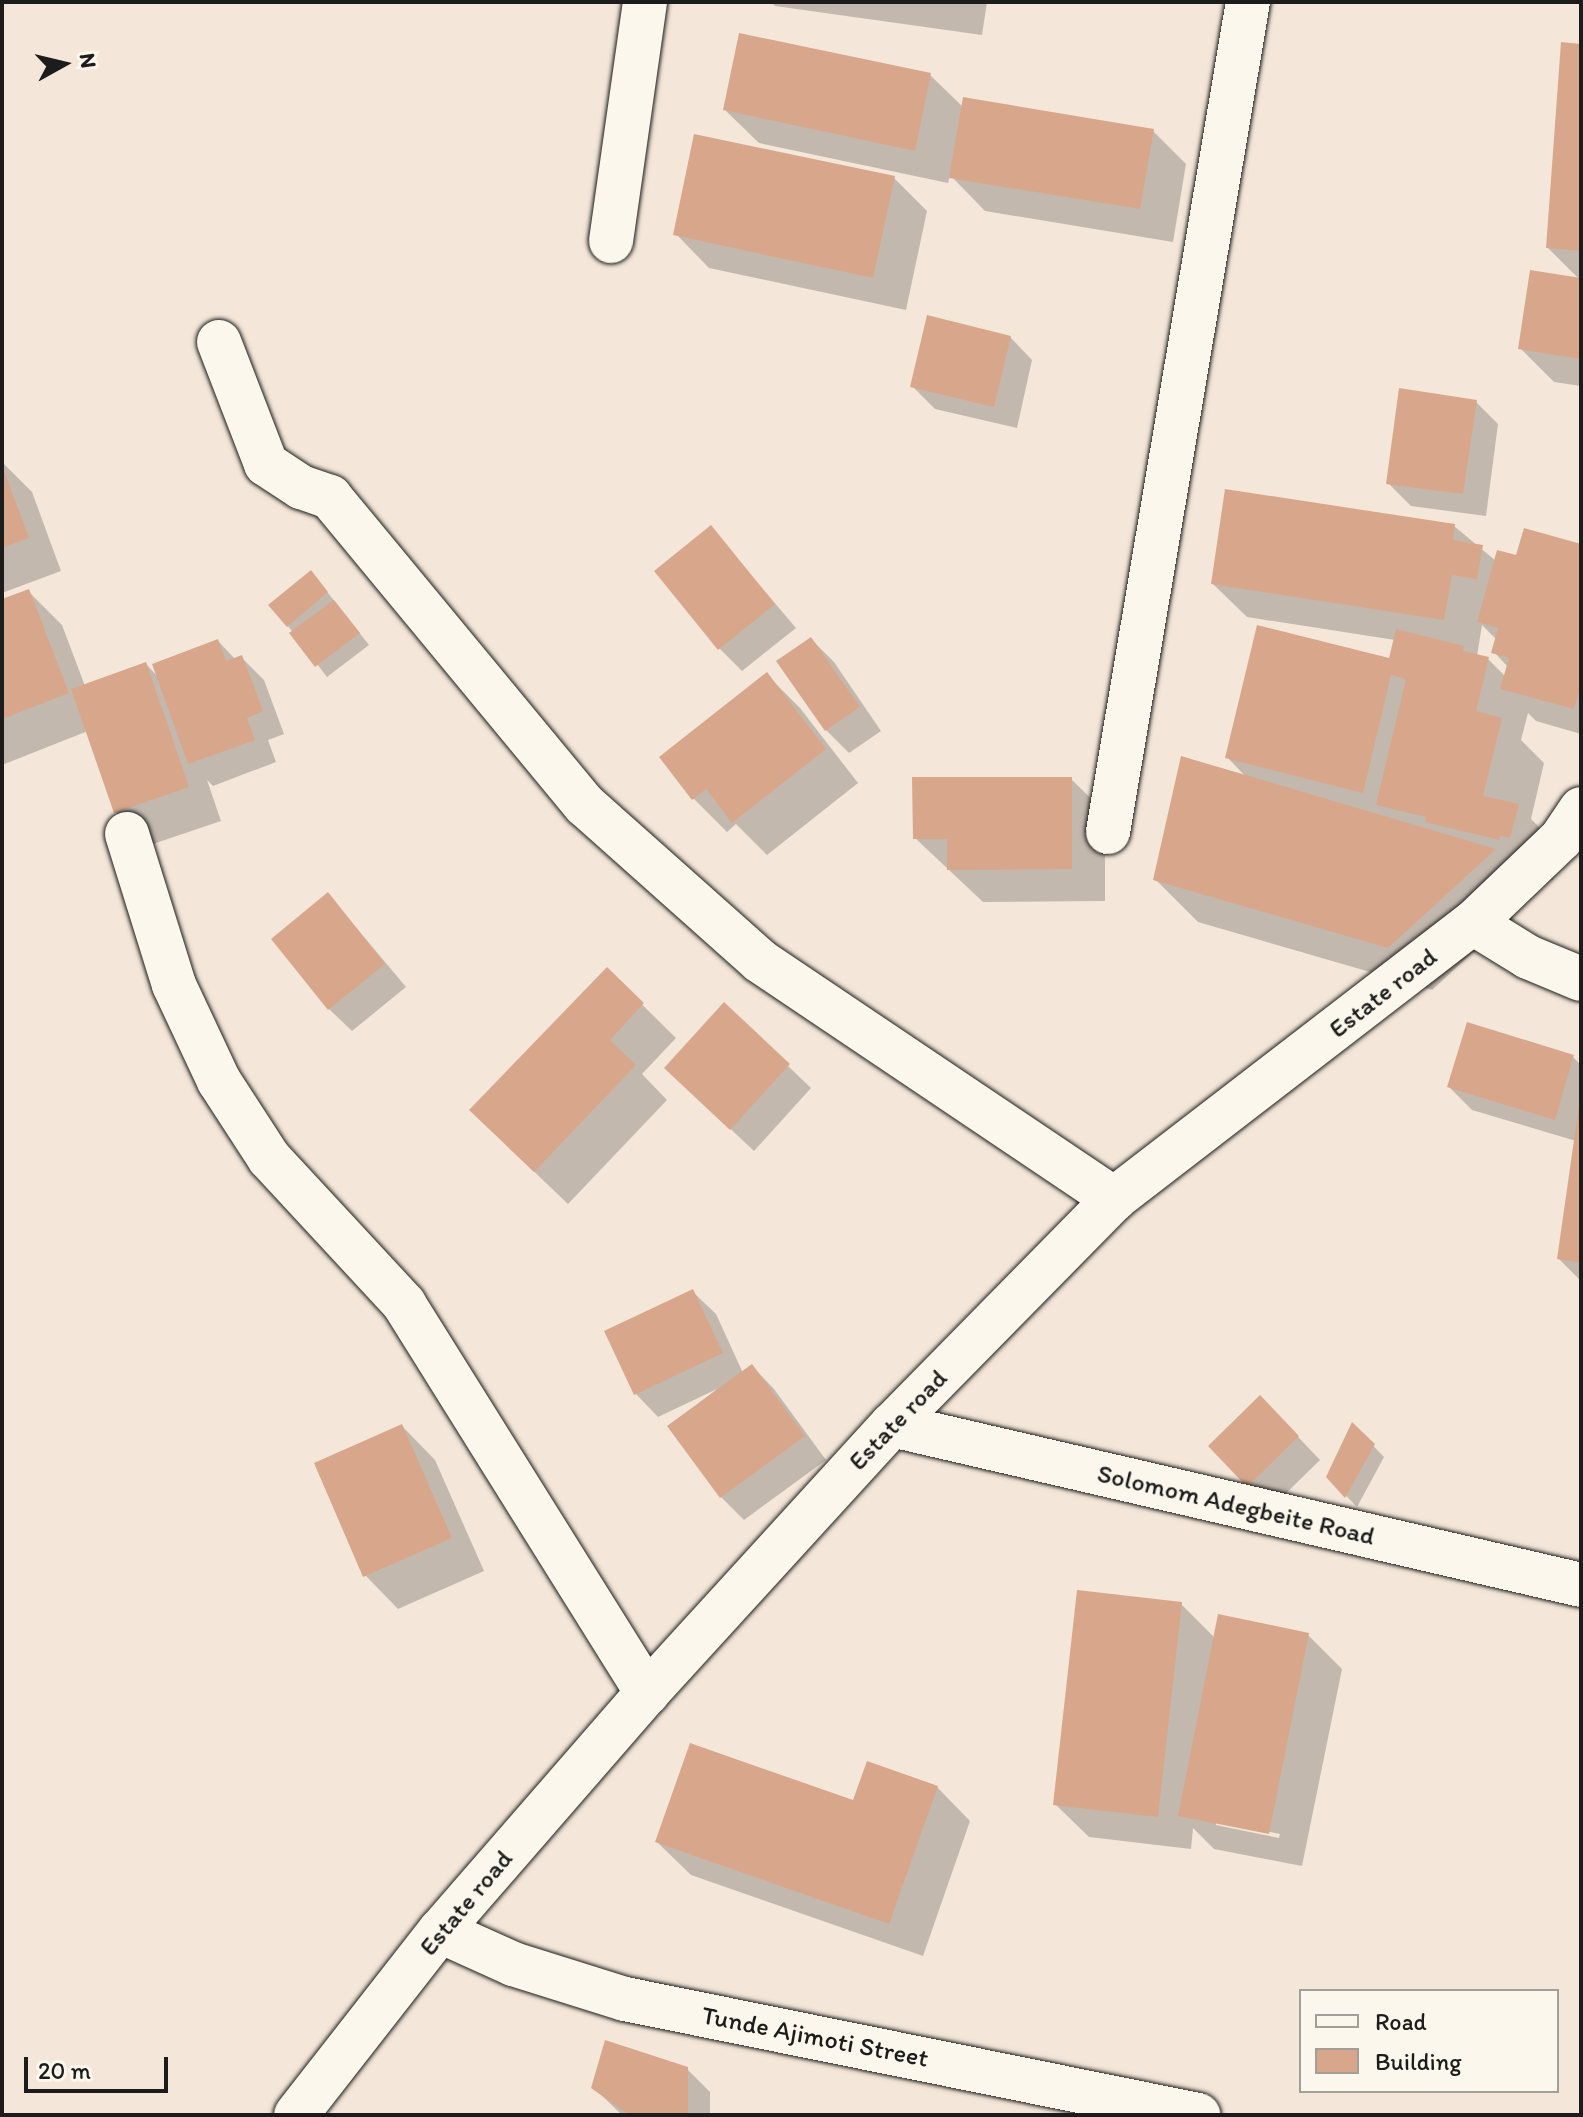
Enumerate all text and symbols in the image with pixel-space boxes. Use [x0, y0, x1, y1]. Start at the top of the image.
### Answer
north arrow [24, 24, 104, 104]
text: N [74, 51, 103, 70]
street label: Estate road [1323, 941, 1443, 1045]
street label: Estate road [842, 1363, 954, 1477]
street label: Solomom Adegbeite Road [1094, 1458, 1378, 1552]
street label: Estate road [413, 1844, 519, 1962]
legend [1299, 1989, 1559, 2093]
street label: Tunde Ajimoti Street [700, 2000, 930, 2074]
text: Road [1375, 2007, 1427, 2036]
scale bar [28, 2041, 172, 2091]
text: Building [1375, 2047, 1462, 2076]
text: 20 m [38, 2056, 91, 2085]

